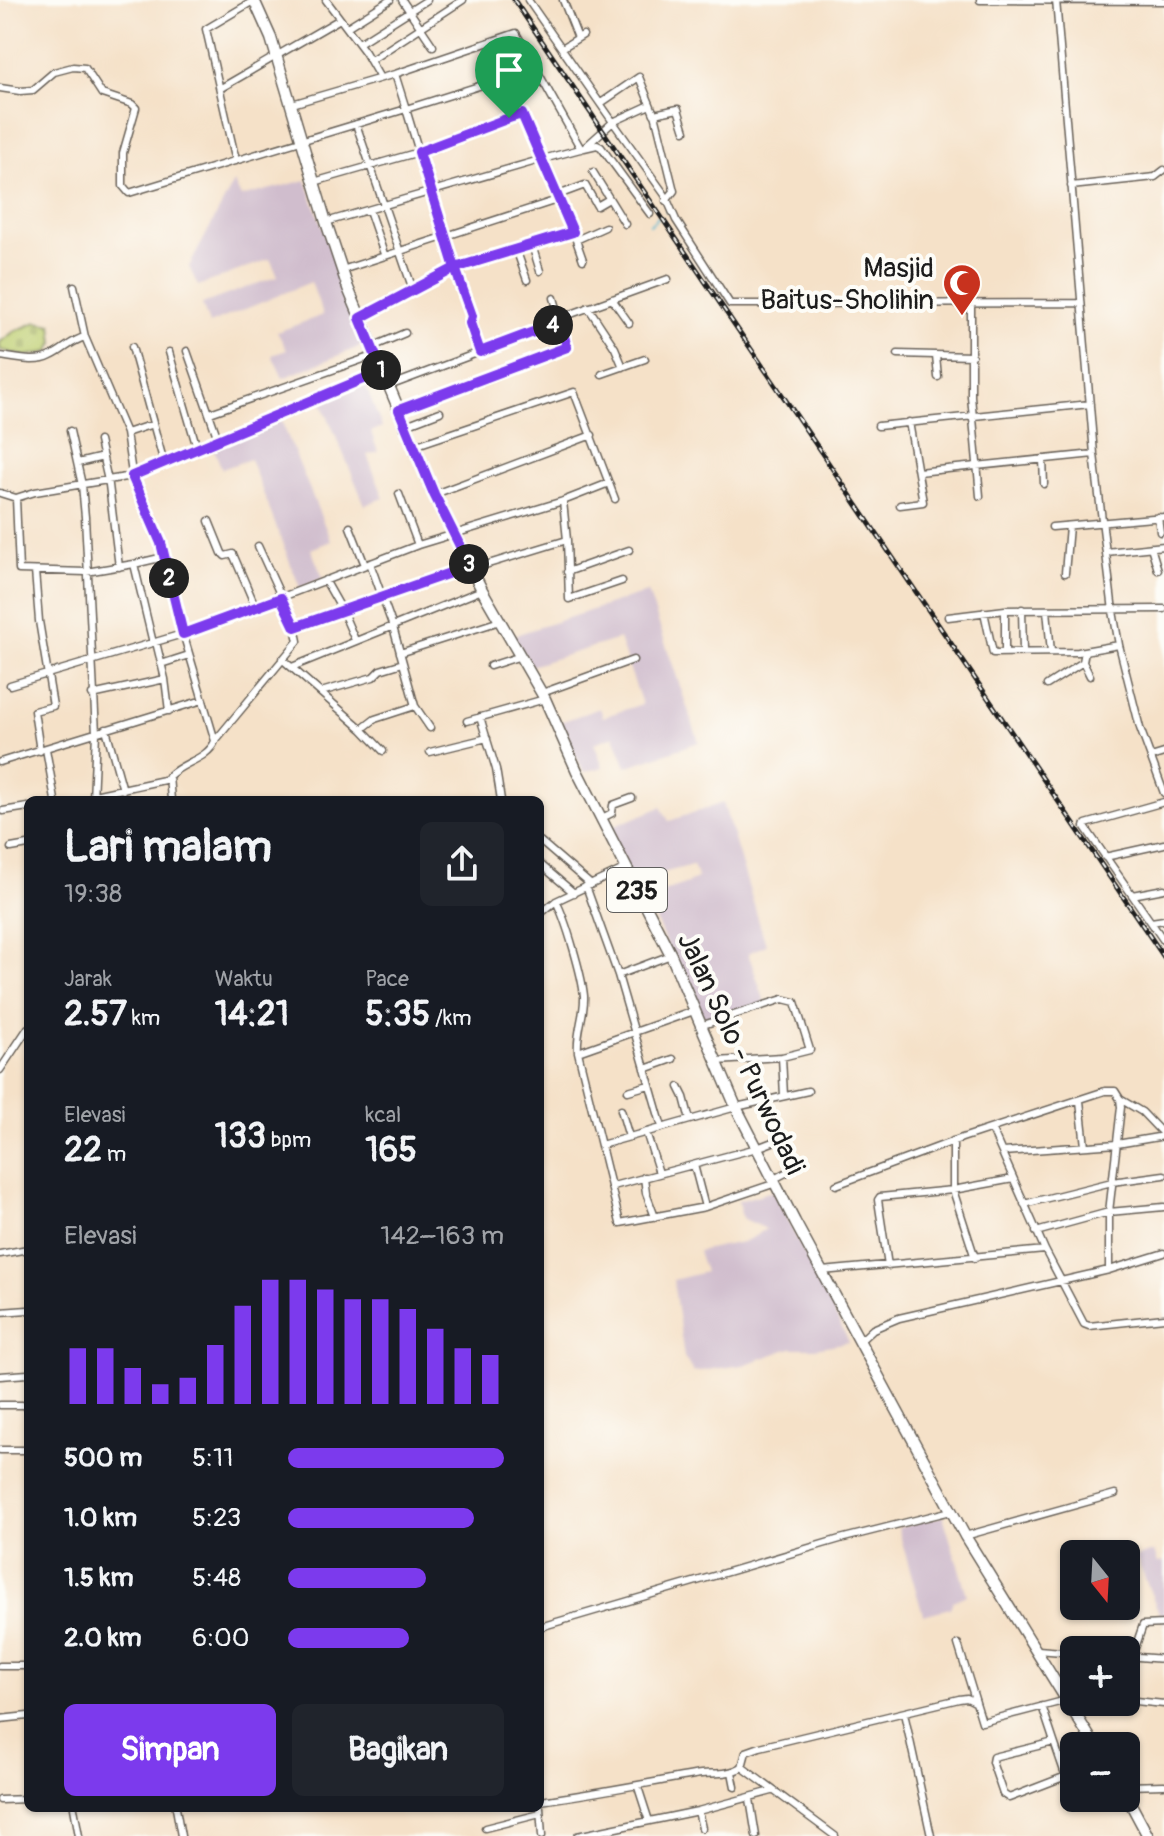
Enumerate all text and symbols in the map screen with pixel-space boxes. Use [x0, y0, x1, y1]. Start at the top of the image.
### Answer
pin [475, 36, 543, 118]
icon: arrive [487, 48, 531, 92]
place label: Masjid Baitus-Sholihin [760, 251, 934, 318]
mosque icon: Masjid Baitus-Sholihin [941, 262, 983, 317]
pin: 4 [533, 305, 573, 345]
text: 4 [547, 311, 559, 339]
pin: 1 [361, 350, 401, 390]
text: 1 [377, 356, 385, 384]
pin: 3 [449, 544, 489, 584]
text: 3 [463, 550, 475, 578]
pin: 2 [149, 558, 189, 598]
text: 2 [163, 564, 175, 592]
text: Lari malam [64, 820, 272, 875]
button: share [420, 822, 504, 906]
road number: 235 [607, 868, 667, 912]
text: 19:38 [64, 878, 122, 910]
street label: Jalan Solo - Purwodadi [669, 927, 812, 1180]
text: Jarak [64, 965, 112, 993]
text: Waktu [215, 965, 273, 993]
text: Pace [365, 965, 409, 993]
text: 2.57 [64, 993, 127, 1036]
text: 14:21 [215, 993, 289, 1036]
text: 5:35 [365, 993, 430, 1036]
text: km [127, 1004, 160, 1032]
text: /km [430, 1004, 472, 1032]
text: Elevasi [64, 1101, 125, 1129]
text: kcal [365, 1101, 401, 1129]
text: 133 [215, 1115, 266, 1158]
text: bpm [266, 1126, 311, 1154]
text: 22 [64, 1129, 102, 1172]
text: 165 [365, 1129, 417, 1172]
text: m [102, 1140, 126, 1168]
text: Elevasi [64, 1220, 137, 1252]
text: 142–163 m [380, 1220, 504, 1252]
text: 500 m [64, 1442, 142, 1474]
text: 5:11 [192, 1442, 233, 1474]
text: 1.0 km [64, 1502, 137, 1534]
text: 5:23 [192, 1502, 241, 1534]
north arrow [1060, 1540, 1140, 1620]
map controls [1060, 1540, 1140, 1812]
text: 1.5 km [64, 1562, 134, 1594]
text: 5:48 [192, 1562, 241, 1594]
text: 2.0 km [64, 1622, 142, 1654]
text: 6:00 [192, 1622, 250, 1654]
button: + [1060, 1636, 1140, 1716]
button: Simpan [64, 1704, 276, 1796]
button: Bagikan [292, 1704, 504, 1796]
button: − [1060, 1732, 1140, 1812]

